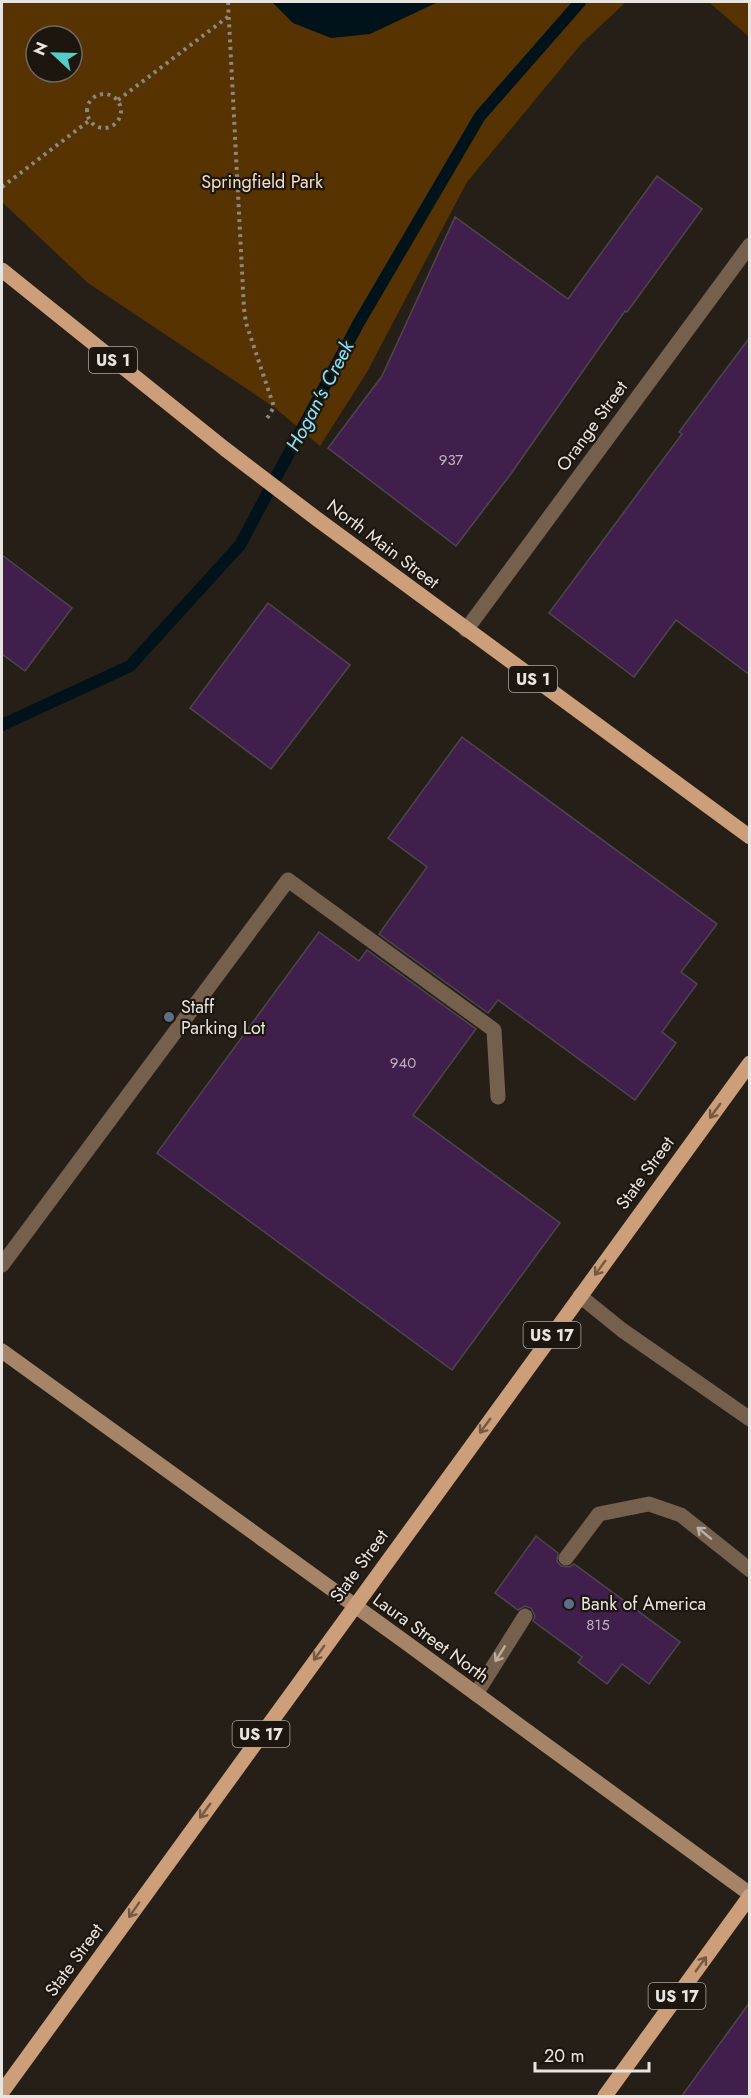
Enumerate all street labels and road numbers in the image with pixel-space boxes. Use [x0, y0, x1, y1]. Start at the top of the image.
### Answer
road number: US 1 [89, 347, 137, 373]
street label: Orange Street [550, 375, 634, 477]
street label: North Main Street [321, 493, 445, 595]
road number: US 1 [509, 666, 557, 692]
street label: State Street [610, 1131, 681, 1215]
road number: US 17 [524, 1322, 580, 1348]
street label: State Street [324, 1524, 395, 1608]
street label: Laura Street North [367, 1587, 495, 1689]
road number: US 17 [232, 1721, 290, 1747]
street label: State Street [39, 1918, 110, 2002]
road number: US 17 [648, 1983, 706, 2009]

